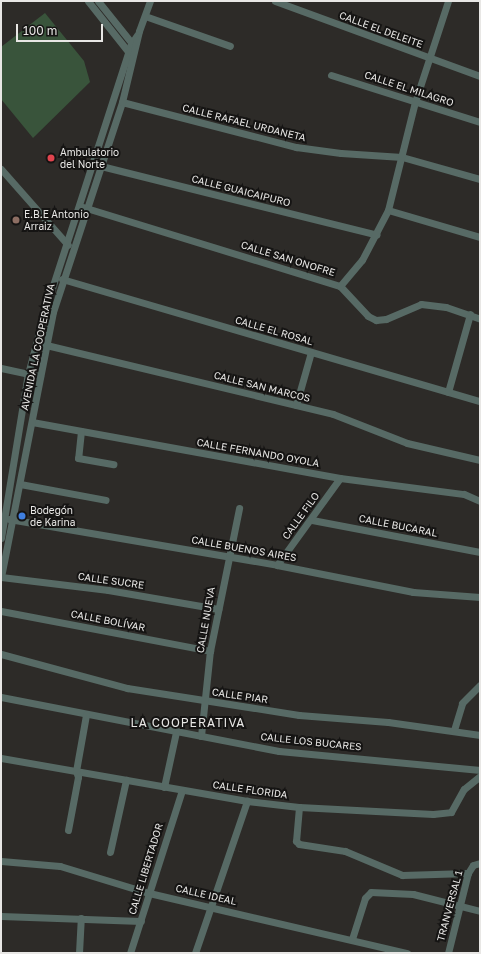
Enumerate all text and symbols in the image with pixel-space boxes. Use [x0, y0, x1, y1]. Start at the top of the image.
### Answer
street label: CALLE EL DELEITE [338, 9, 424, 51]
scale bar [18, 16, 105, 42]
text: 100 m [23, 23, 57, 38]
street label: CALLE EL MILAGRO [363, 69, 455, 109]
street label: CALLE RAFAEL URDANETA [181, 102, 307, 144]
place label: Ambulatorio del Norte [60, 146, 119, 170]
marker: Ambulatorio del Norte [45, 152, 57, 164]
street label: CALLE GUAICAIPURO [190, 173, 292, 209]
place label: E.B.E Antonio Arraiz [24, 208, 89, 232]
marker: E.B.E Antonio Arraiz [11, 215, 21, 225]
street label: CALLE SAN ONOFRE [240, 239, 336, 279]
street label: AVENIDA LA COOPERATIVA [19, 283, 57, 411]
street label: CALLE EL ROSAL [234, 314, 314, 348]
street label: CALLE SAN MARCOS [212, 369, 312, 405]
street label: CALLE FERNANDO OYOLA [196, 436, 320, 470]
street label: CALLE FILO [280, 490, 322, 542]
place label: Bodegón de Karina [30, 504, 75, 528]
marker: Bodegón de Karina [17, 511, 27, 521]
street label: CALLE BUCARAL [358, 512, 438, 540]
street label: CALLE BUENOS AIRES [191, 534, 297, 564]
street label: CALLE SUCRE [77, 570, 145, 592]
street label: CALLE NUEVA [194, 586, 218, 654]
street label: CALLE BOLÍVAR [70, 608, 146, 634]
street label: CALLE PIAR [211, 686, 269, 706]
district label: LA COOPERATIVA [131, 716, 245, 730]
street label: CALLE LOS BUCARES [260, 731, 362, 753]
street label: CALLE FLORIDA [212, 779, 288, 801]
street label: CALLE LIBERTADOR [126, 822, 166, 916]
street label: TRANVERSAL 1 [435, 869, 465, 943]
street label: CALLE IDEAL [174, 882, 238, 908]

